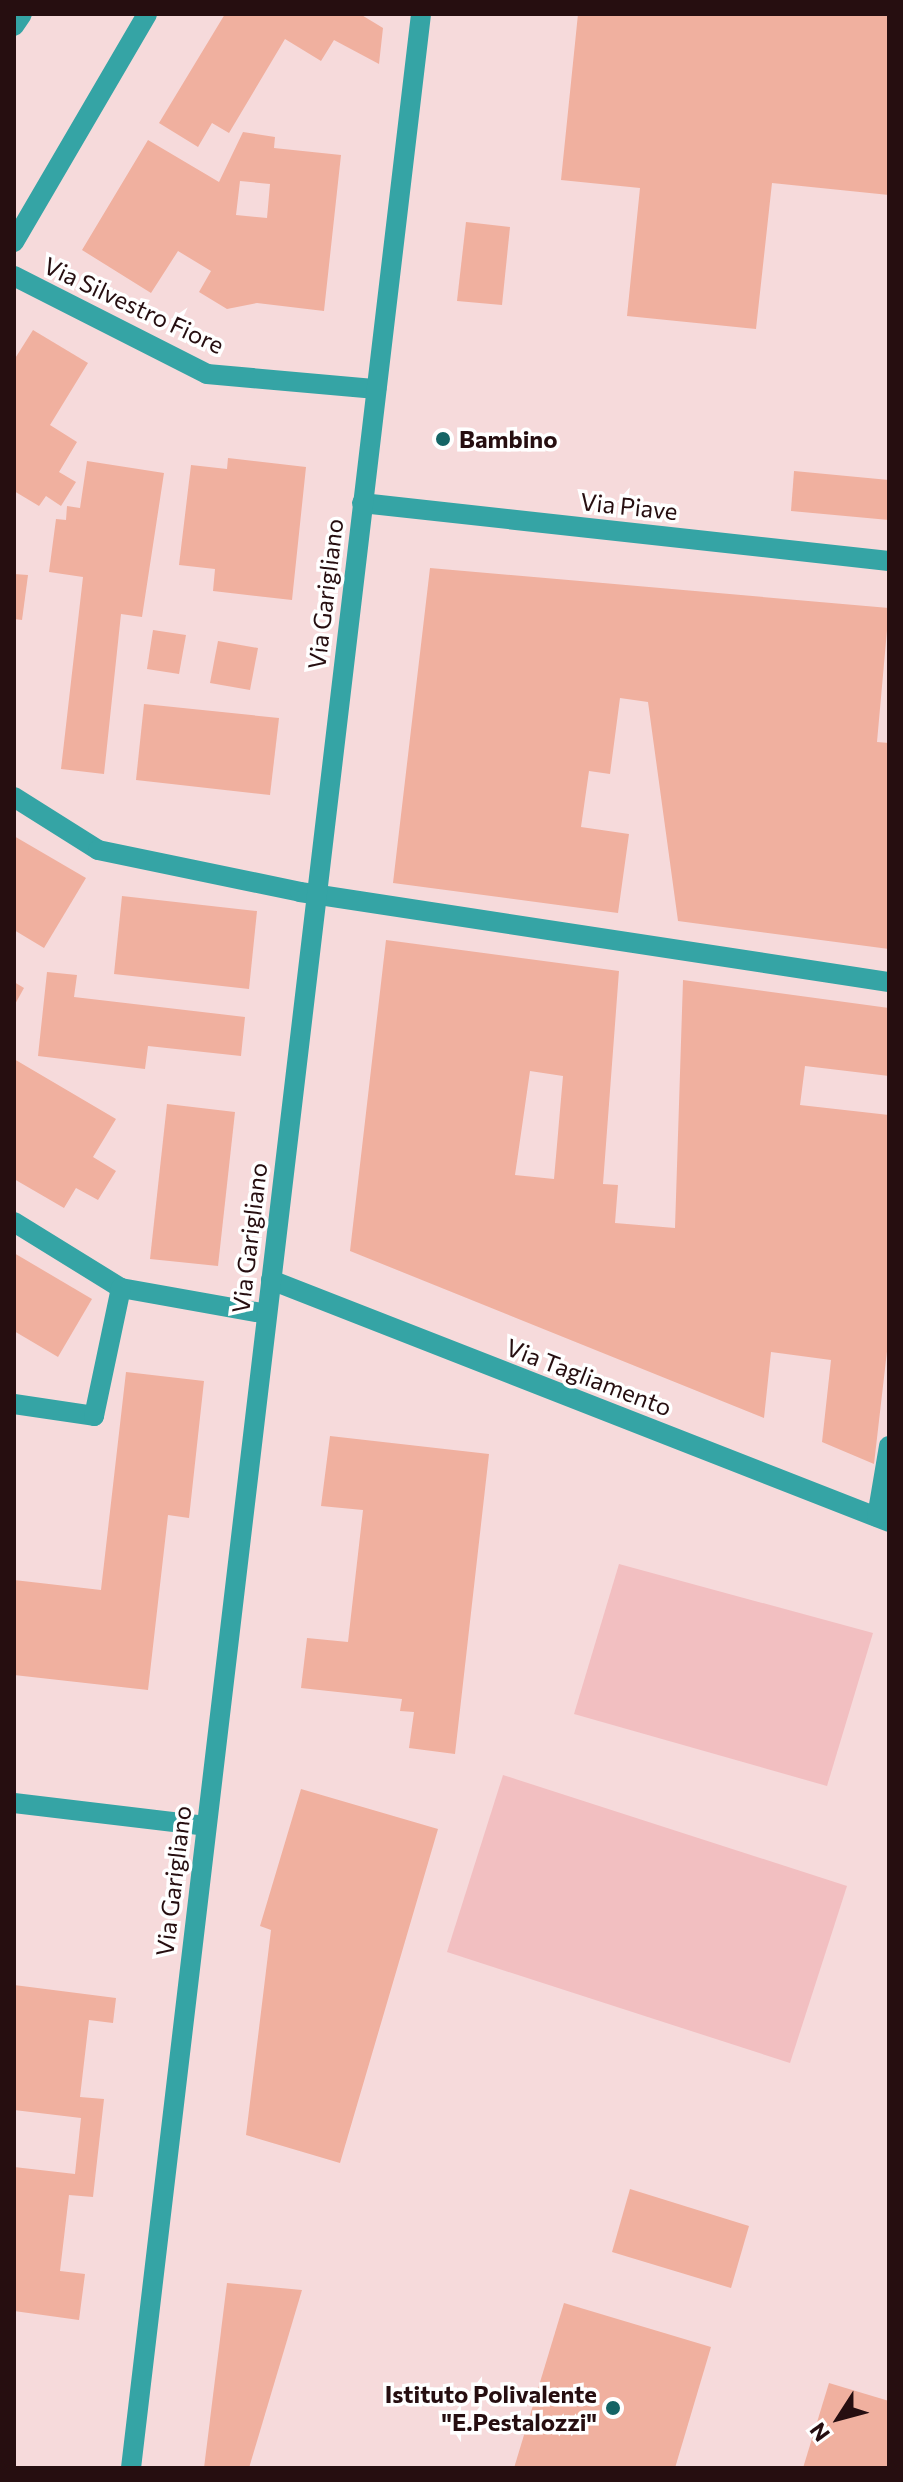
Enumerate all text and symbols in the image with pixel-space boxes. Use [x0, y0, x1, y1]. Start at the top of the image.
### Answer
street label: Via Silvestro Fiore [39, 251, 229, 359]
place label: Bambino [459, 425, 558, 453]
marker: Bambino [434, 430, 452, 448]
street label: Via Piave [579, 487, 679, 525]
street label: Via Garigliano [301, 517, 349, 671]
street label: Via Garigliano [225, 1161, 273, 1315]
street label: Via Tagliamento [502, 1332, 676, 1422]
street label: Via Garigliano [149, 1804, 197, 1958]
north arrow [799, 2378, 879, 2458]
place label: Istituto Polivalente "E.Pestalozzi" [385, 2380, 597, 2436]
marker: Istituto Polivalente "E.Pestalozzi" [604, 2399, 622, 2417]
text: N [803, 2418, 835, 2447]

